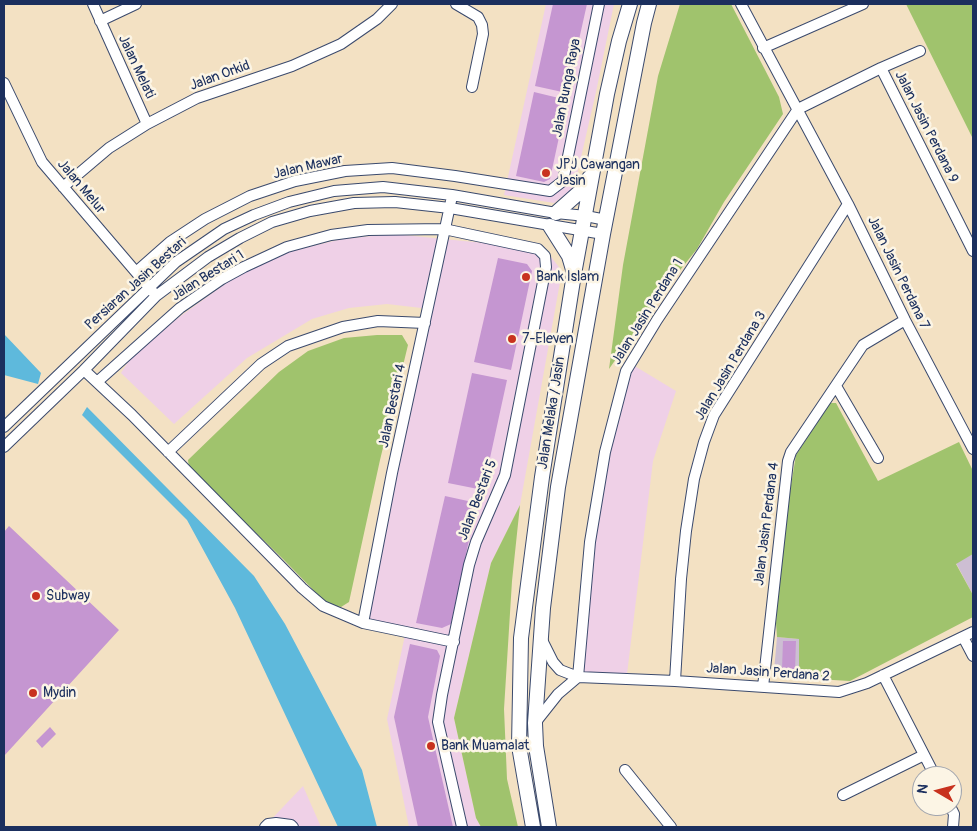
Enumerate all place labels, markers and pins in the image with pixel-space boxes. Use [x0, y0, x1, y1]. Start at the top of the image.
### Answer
place label: JPJ Cawangan Jasin [556, 157, 640, 190]
marker: JPJ Cawangan Jasin [540, 167, 552, 179]
place label: Bank Islam [536, 269, 599, 285]
marker: Bank Islam [520, 271, 532, 283]
place label: 7-Eleven [522, 331, 574, 347]
marker: 7-Eleven [506, 333, 518, 345]
place label: Subway [46, 588, 90, 604]
marker: Subway [30, 590, 42, 602]
place label: Mydin [43, 685, 76, 701]
marker: Mydin [27, 687, 39, 699]
place label: Bank Muamalat [441, 738, 529, 754]
marker: Bank Muamalat [425, 740, 437, 752]

